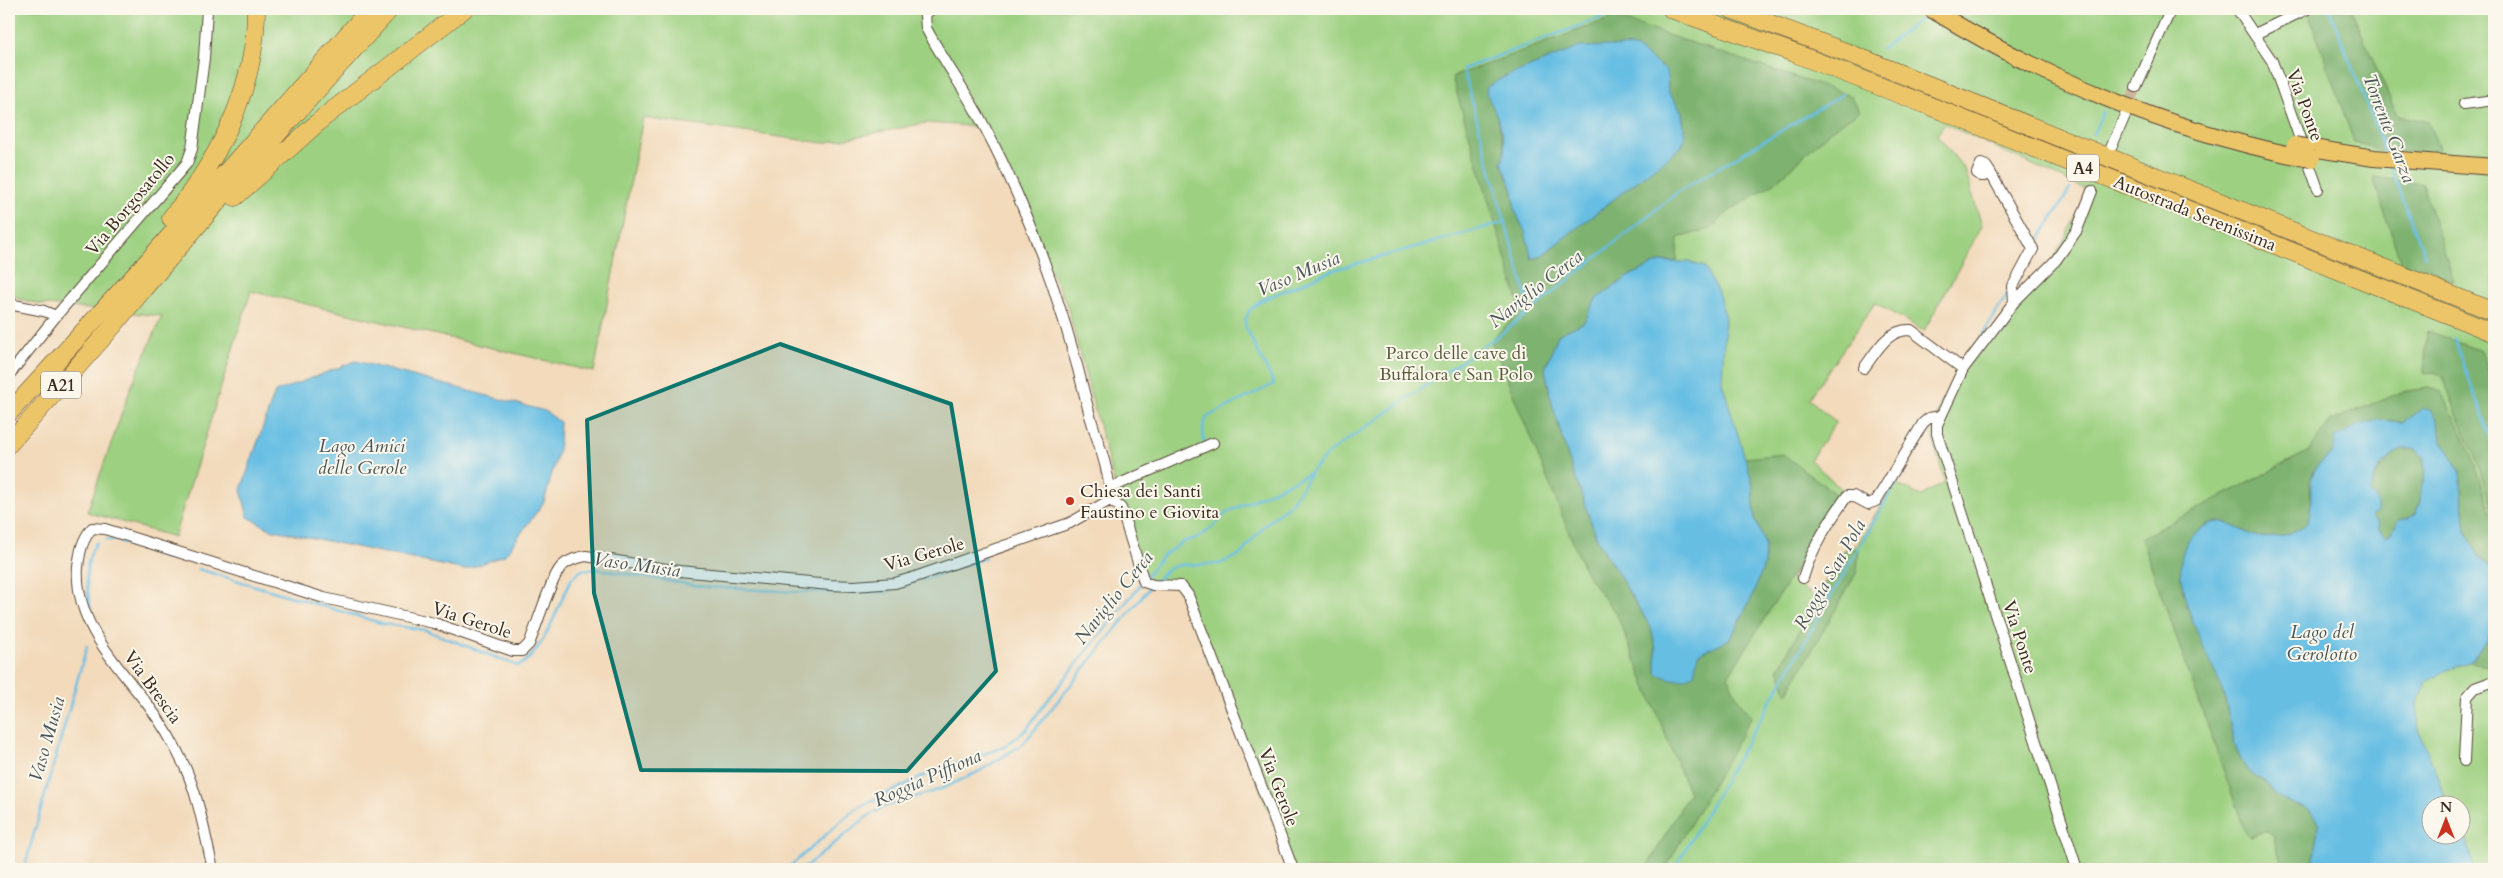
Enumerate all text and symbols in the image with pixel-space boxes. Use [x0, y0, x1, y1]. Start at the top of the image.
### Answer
street label: Via Ponte [2280, 65, 2329, 145]
water label: Torrente Garza [2356, 70, 2422, 187]
street label: Via Borgosatollo [80, 147, 181, 261]
road number: A4 [2067, 154, 2099, 182]
street label: Autostrada Serenissima [2110, 169, 2280, 258]
water label: Naviglio Cerca [1483, 244, 1588, 334]
water label: Vaso Musia [1253, 245, 1344, 303]
park label: Parco delle cave di Buffalora e San Polo [1379, 341, 1533, 387]
road number: A21 [41, 372, 81, 398]
water label: Lago Amici delle Gerole [318, 433, 407, 481]
place label: Chiesa dei Santi Faustino e Giovita [1080, 479, 1219, 525]
marker: Chiesa dei Santi Faustino e Giovita [1064, 495, 1076, 507]
water label: Roggia San Pola [1788, 514, 1872, 634]
street label: Via Gerole [881, 531, 967, 578]
water label: Naviglio Cerca [1068, 545, 1160, 650]
water label: Vaso Musia [592, 546, 683, 584]
street label: Via Gerole [429, 596, 515, 645]
street label: Via Ponte [1996, 597, 2043, 677]
water label: Lago del Gerolotto [2287, 619, 2357, 667]
street label: Via Brescia [118, 646, 188, 729]
water label: Vaso Musia [22, 693, 72, 785]
water label: Roggia Piffiona [869, 742, 986, 813]
street label: Via Gerole [1252, 744, 1305, 830]
north arrow [2420, 796, 2470, 846]
text: N [2440, 798, 2452, 817]

